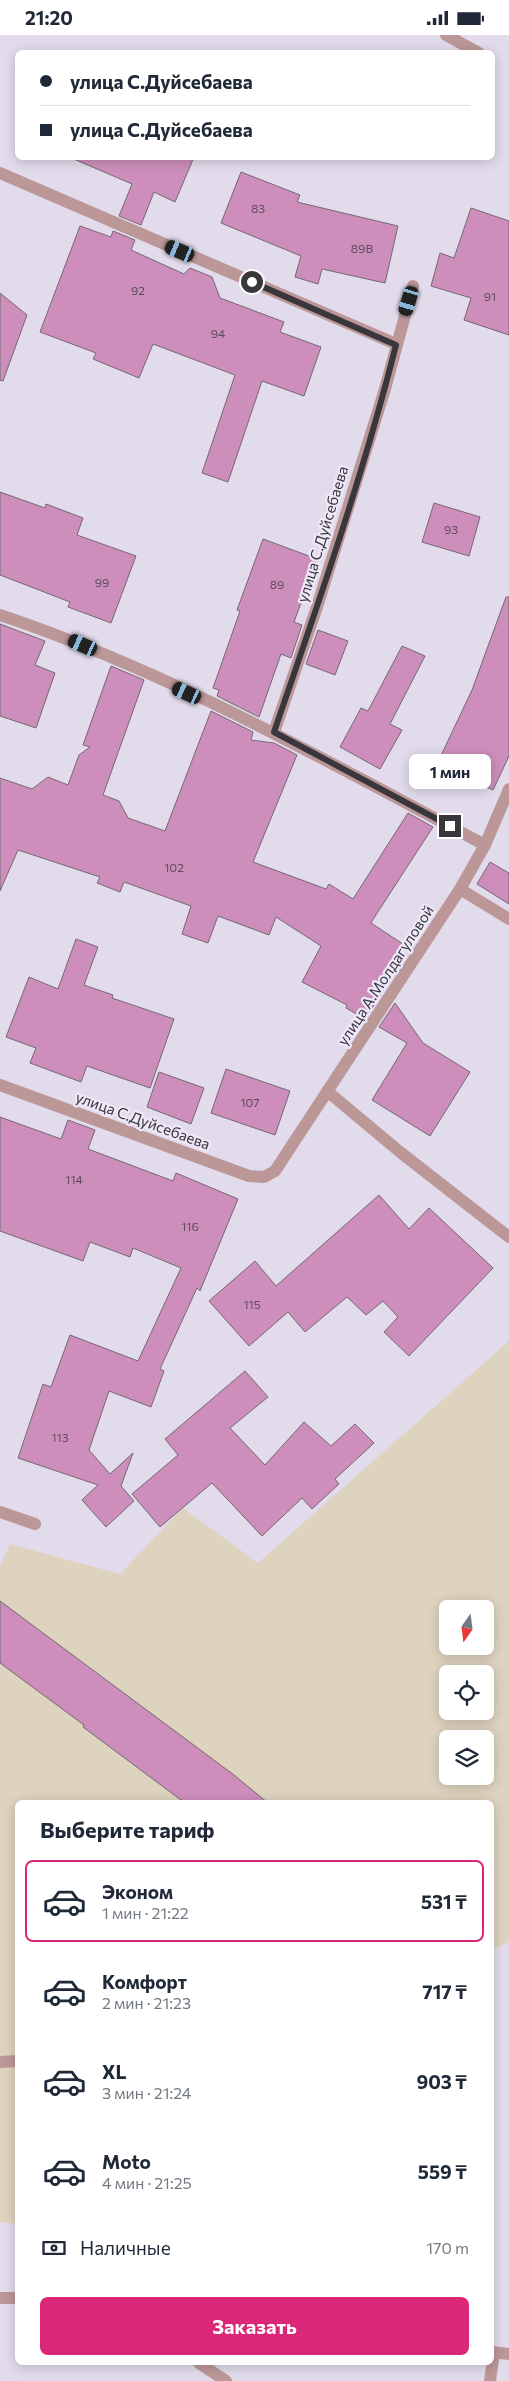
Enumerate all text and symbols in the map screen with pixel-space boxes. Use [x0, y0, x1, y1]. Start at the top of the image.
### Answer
text: 21:20 [25, 6, 73, 29]
text: улица С.Дуйсебаева [70, 70, 253, 93]
text: улица С.Дуйсебаева [70, 118, 253, 141]
house number: 83 [251, 201, 265, 215]
car [163, 238, 196, 264]
house number: 89В [351, 241, 373, 255]
route start [241, 271, 263, 293]
house number: 92 [131, 283, 145, 297]
car [397, 284, 420, 318]
house number: 91 [484, 289, 496, 303]
house number: 94 [211, 326, 225, 340]
street label: улица С.Дуйсебаева [293, 464, 351, 604]
house number: 93 [444, 522, 458, 536]
house number: 99 [95, 575, 109, 589]
house number: 89 [270, 577, 284, 591]
car [66, 632, 99, 658]
car [170, 680, 203, 706]
callout: 1 мин [409, 753, 491, 789]
text: 1 мин [430, 762, 470, 781]
route end [439, 815, 461, 837]
house number: 102 [164, 860, 184, 874]
street label: улица А.Молдагуловой [333, 902, 437, 1048]
street label: улица С.Дуйсебаева [73, 1087, 213, 1153]
house number: 107 [240, 1095, 260, 1109]
house number: 114 [65, 1172, 83, 1186]
house number: 116 [181, 1219, 199, 1233]
house number: 115 [243, 1297, 261, 1311]
house number: 113 [51, 1430, 69, 1444]
north arrow [439, 1600, 494, 1655]
map controls [439, 1600, 494, 1785]
button: locate [439, 1665, 494, 1720]
button: layers [439, 1730, 494, 1785]
text: Выберите тариф [40, 1816, 214, 1843]
icon: car [42, 1879, 87, 1924]
text: Эконом [102, 1880, 173, 1903]
text: 531 ₸ [421, 1890, 467, 1913]
text: 1 мин · 21:22 [102, 1903, 189, 1922]
icon: car [42, 1969, 87, 2014]
text: Комфорт [102, 1970, 187, 1993]
text: 717 ₸ [422, 1980, 467, 2003]
text: 2 мин · 21:23 [102, 1993, 191, 2012]
icon: car [42, 2059, 87, 2104]
text: XL [102, 2060, 127, 2083]
text: 903 ₸ [416, 2070, 467, 2093]
text: 3 мин · 21:24 [102, 2083, 191, 2102]
icon: car [42, 2149, 87, 2194]
text: Moto [102, 2150, 151, 2173]
text: 559 ₸ [418, 2160, 467, 2183]
text: 4 мин · 21:25 [102, 2173, 192, 2192]
icon: cash [40, 2234, 68, 2262]
text: Наличные [80, 2236, 171, 2259]
text: 170 m [426, 2238, 469, 2257]
button: Заказать [40, 2297, 469, 2355]

